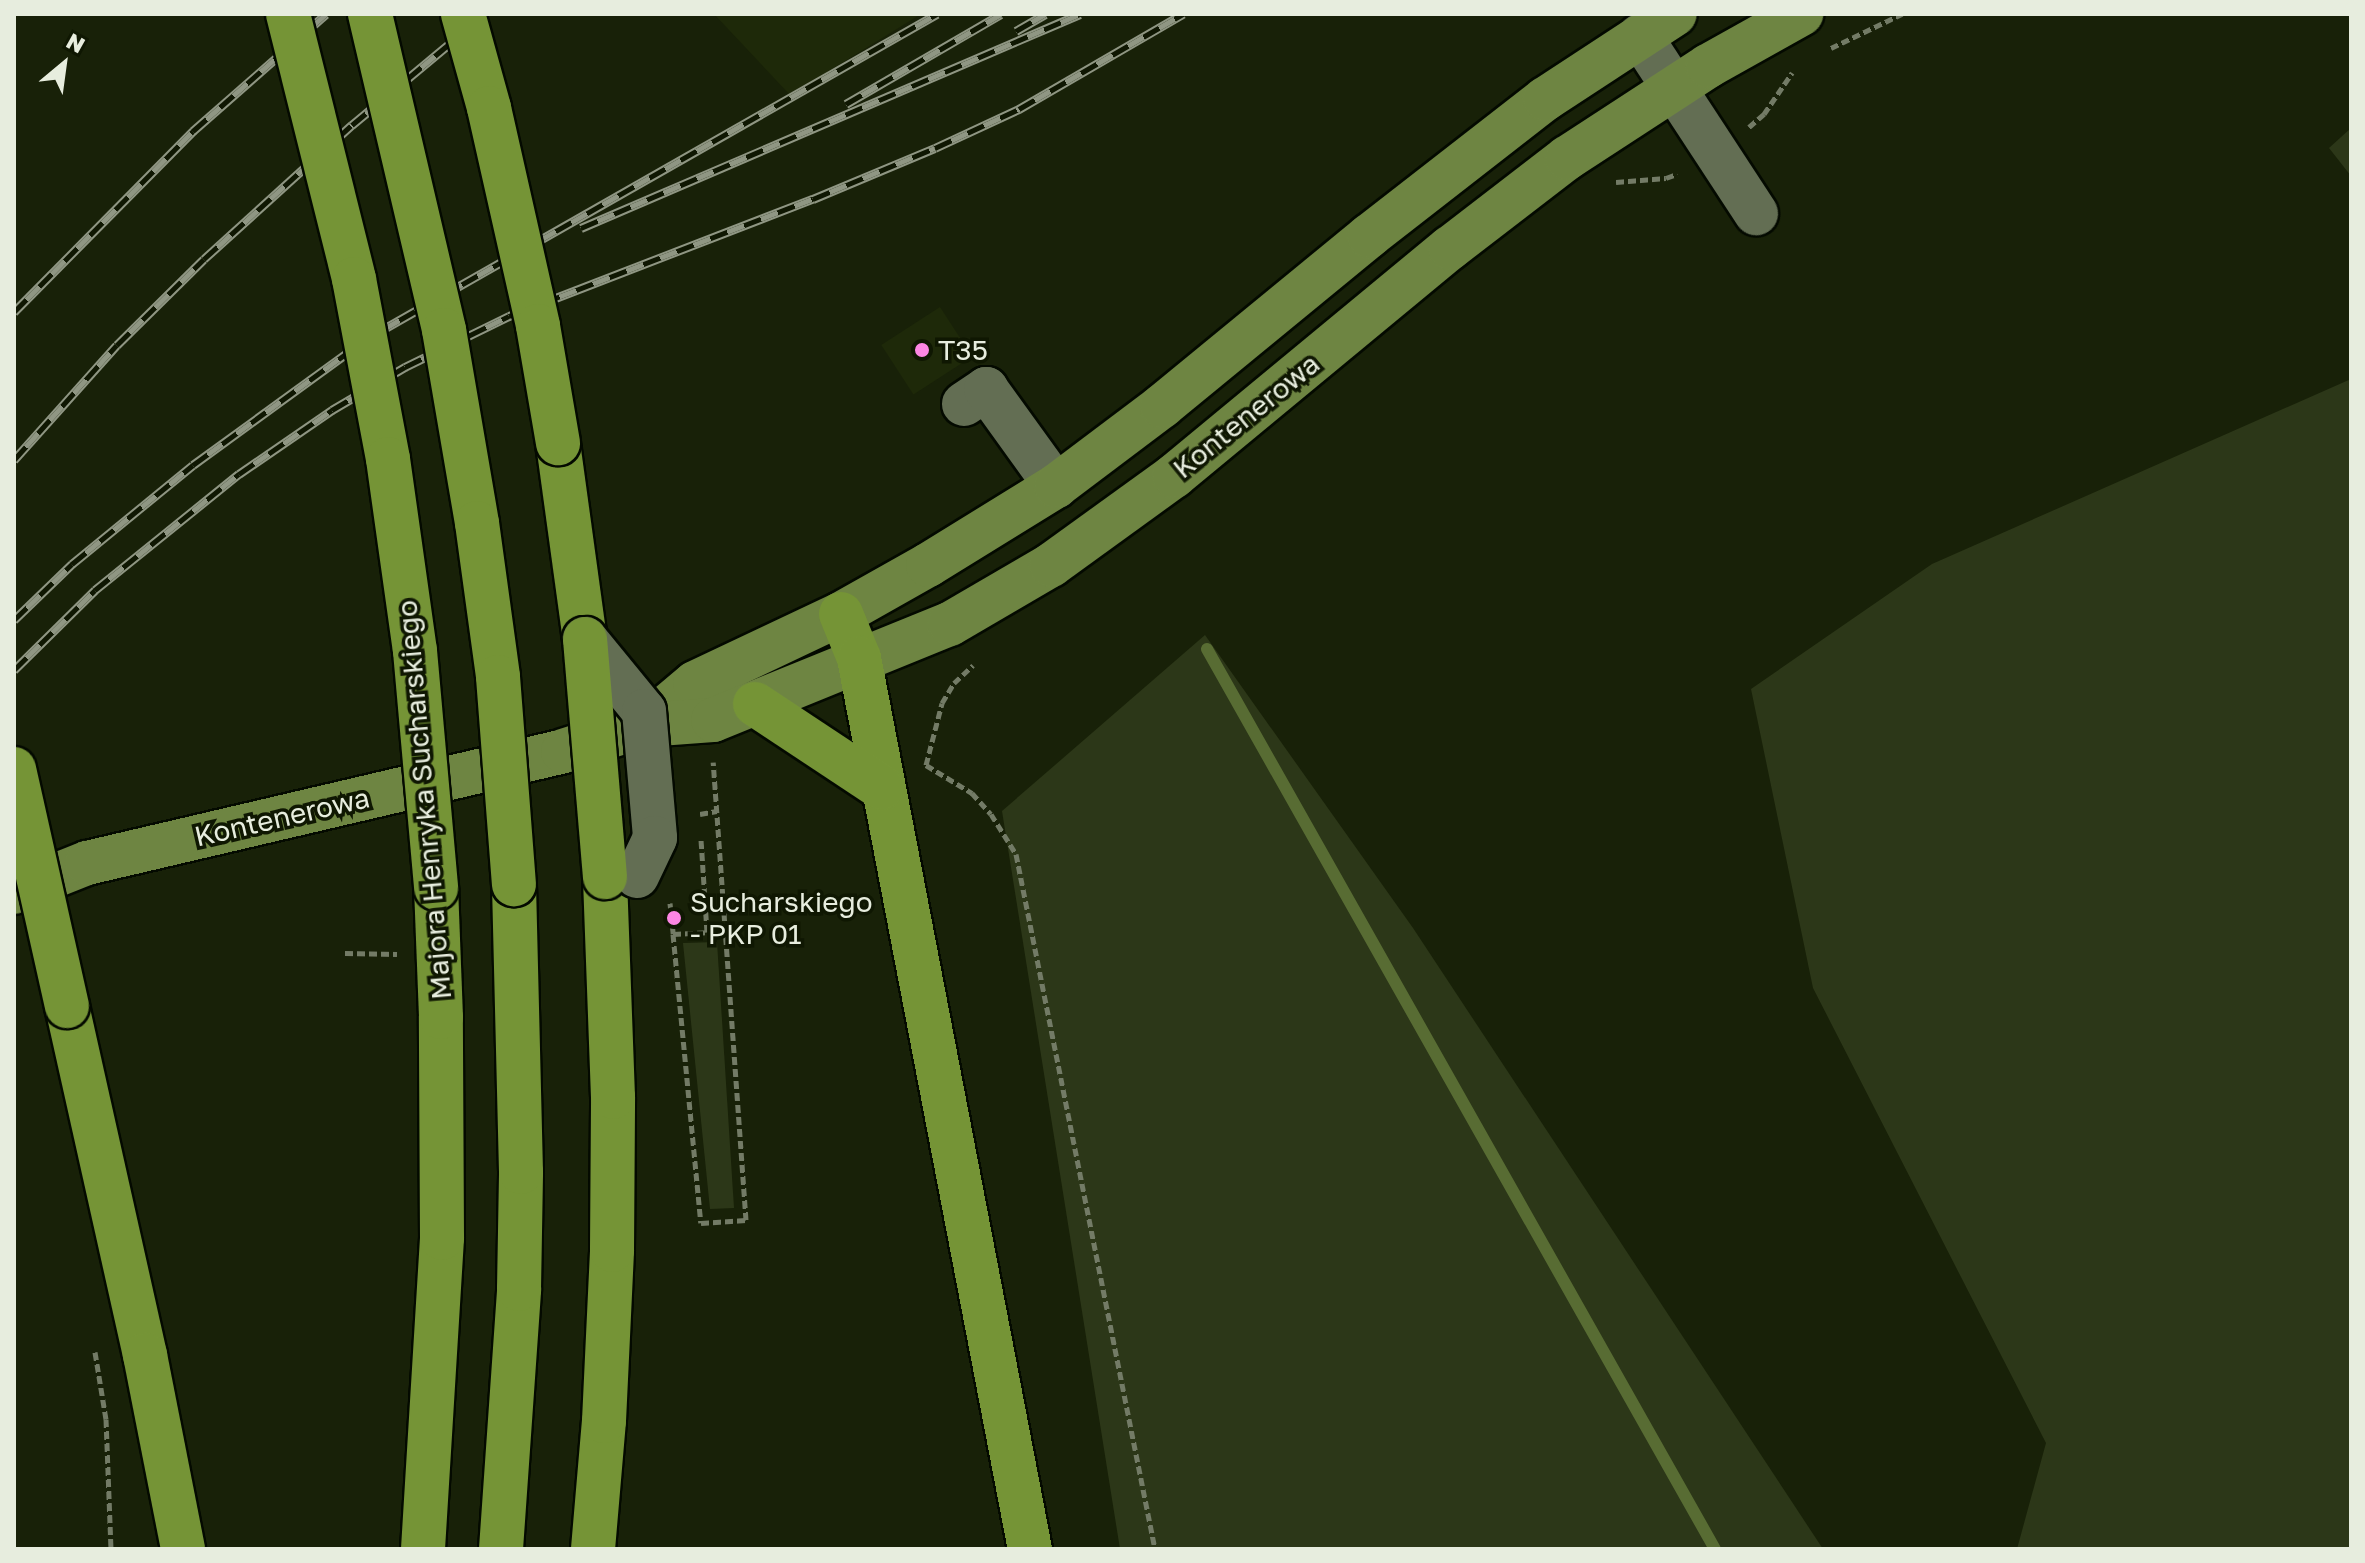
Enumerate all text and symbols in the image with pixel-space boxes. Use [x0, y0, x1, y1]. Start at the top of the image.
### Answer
north arrow [24, 24, 104, 104]
text: N [62, 27, 90, 58]
place label: T35 [938, 333, 988, 367]
marker: T35 [913, 341, 931, 359]
street label: Kontenerowa [1166, 347, 1326, 485]
street label: Majora Henryka Sucharskiego [390, 599, 458, 1001]
street label: Kontenerowa [191, 781, 373, 853]
place label: Sucharskiego - PKP 01 [690, 885, 873, 951]
marker: Sucharskiego - PKP 01 [665, 909, 683, 927]

